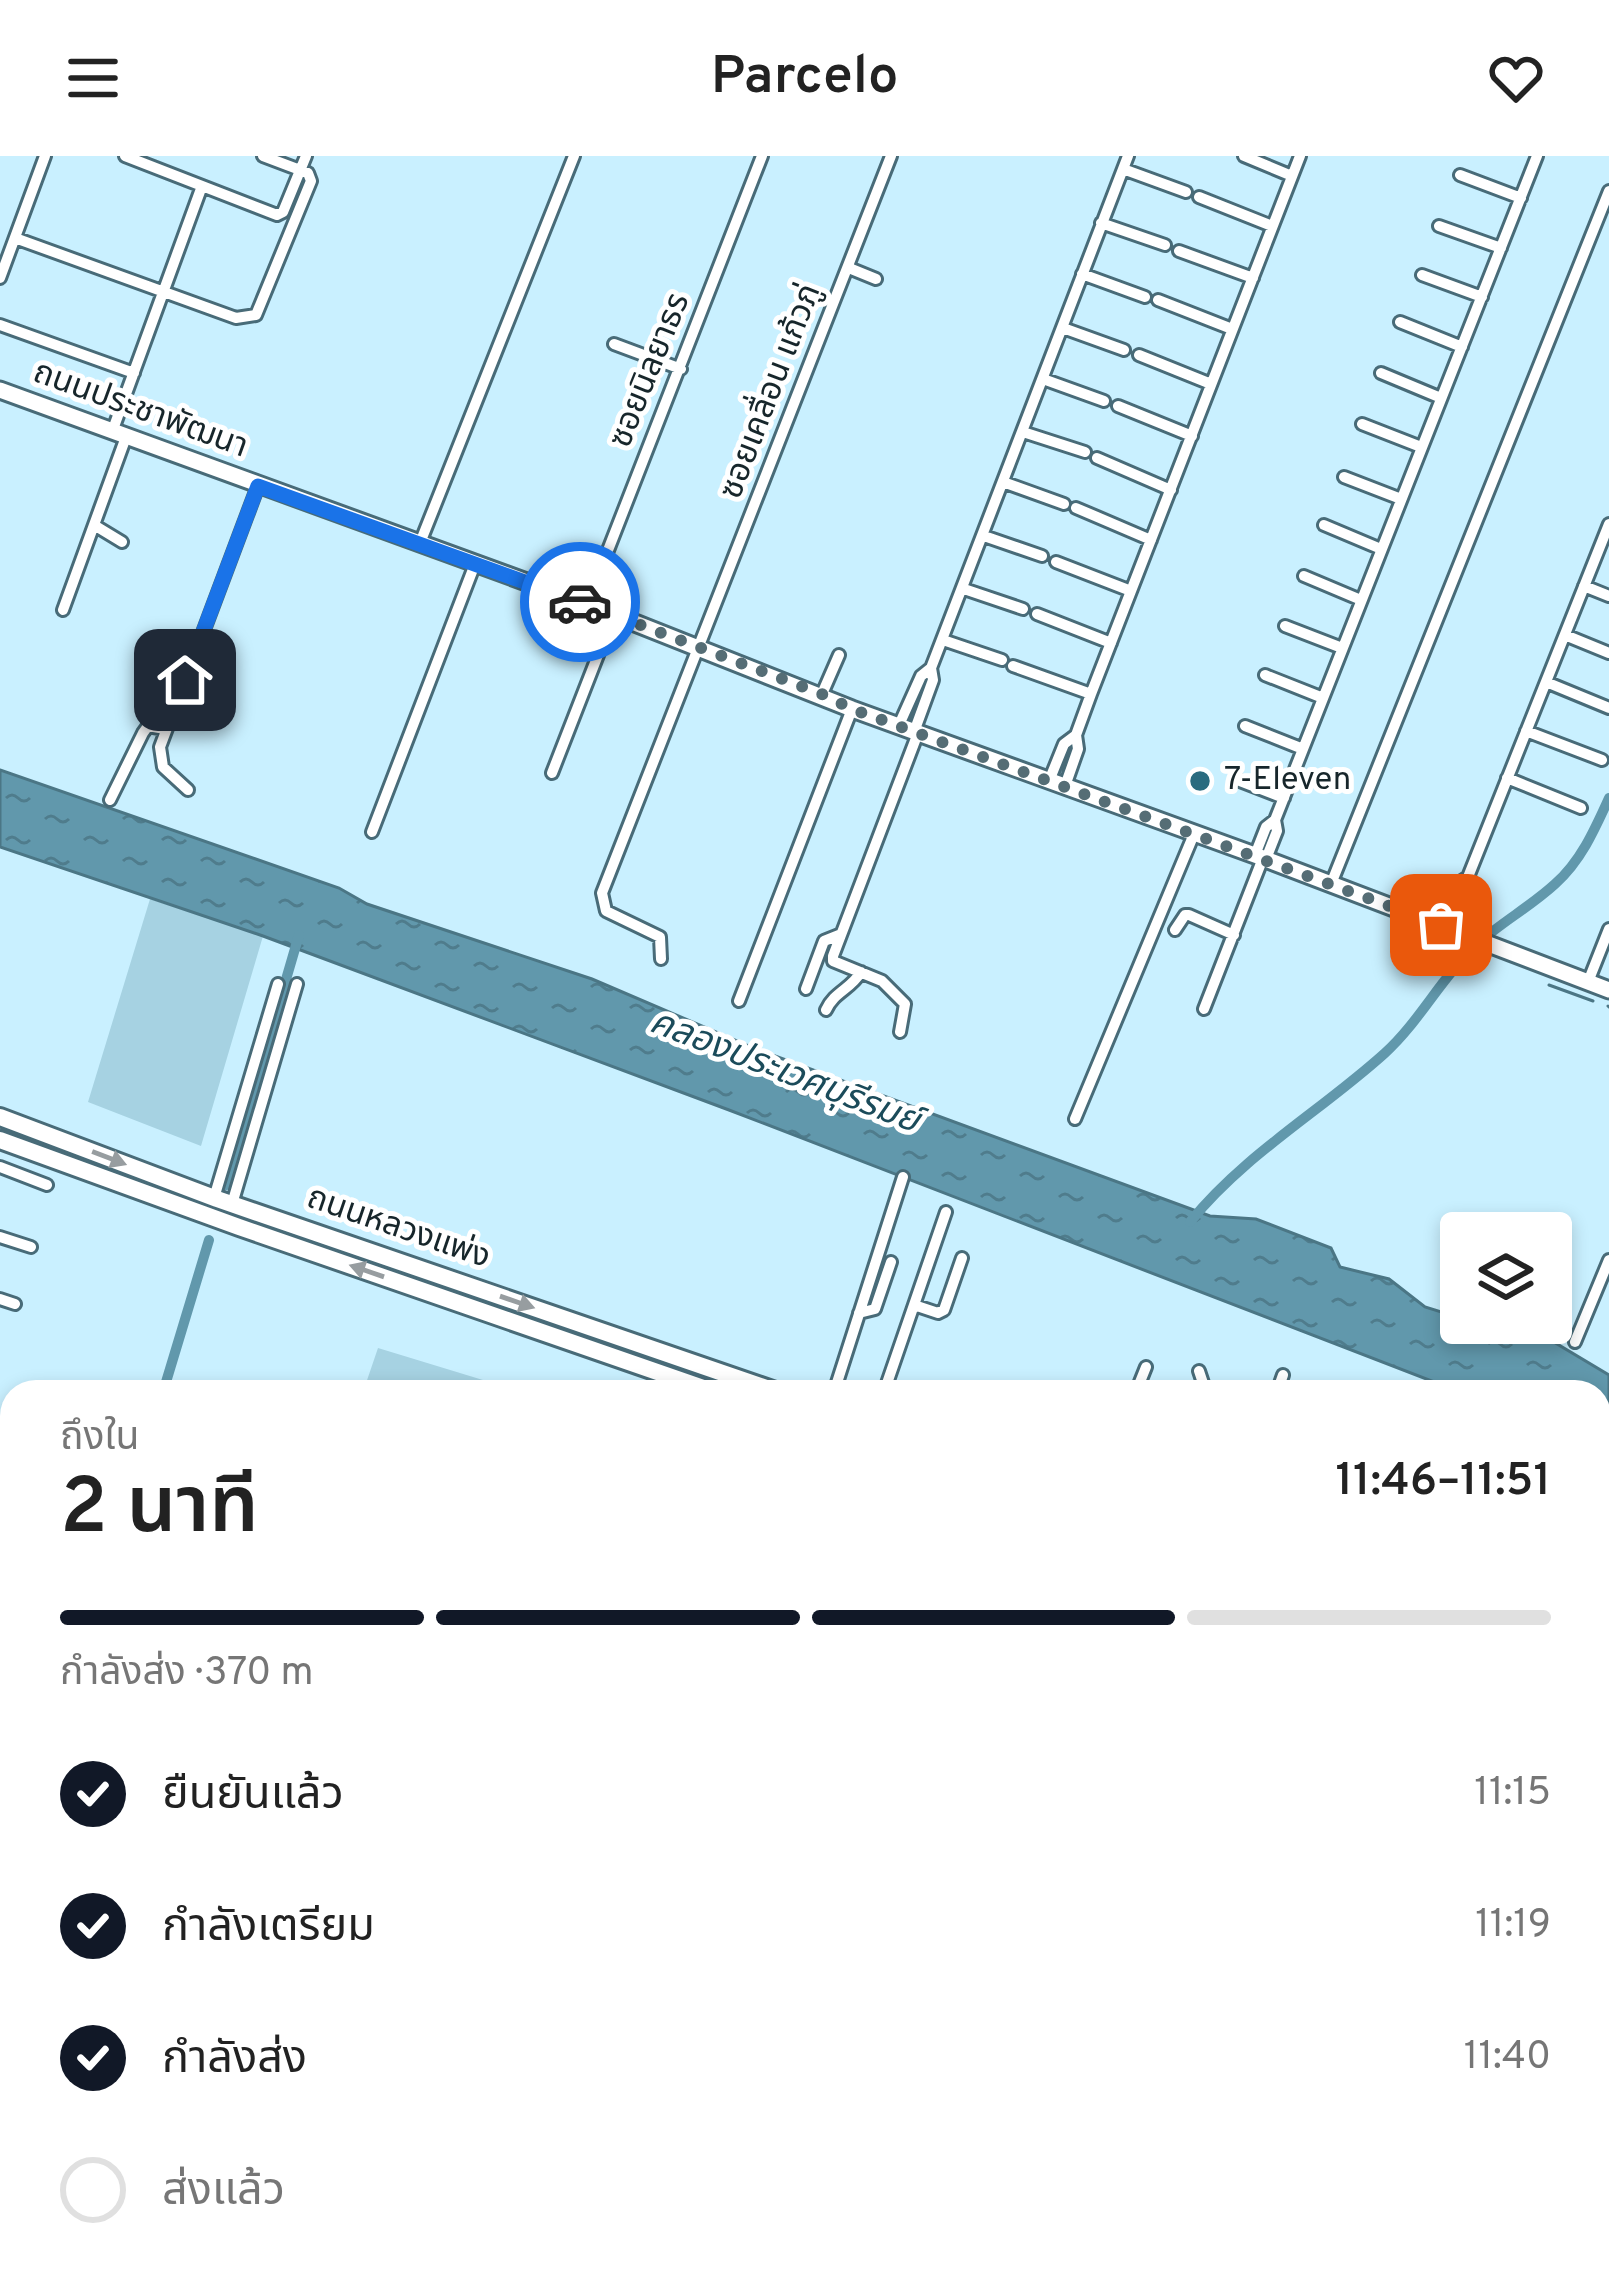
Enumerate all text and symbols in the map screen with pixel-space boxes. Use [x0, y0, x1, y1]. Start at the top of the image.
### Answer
text: Parcelo [711, 44, 898, 113]
icon: menu [60, 45, 126, 111]
icon: heart [1483, 45, 1549, 111]
street label: ซอยเคลื่อน แก้วภู่ [707, 277, 832, 505]
street label: ซอยนิลยาธร [601, 288, 701, 454]
street label: ถนนประชาพัฒนา [27, 353, 253, 469]
courier [520, 542, 640, 662]
icon: car [547, 569, 613, 635]
pin [134, 629, 236, 731]
icon: home [152, 647, 218, 713]
place label: 7-Eleven [1224, 760, 1351, 802]
marker: 7-Eleven [1187, 768, 1213, 794]
pin [1390, 874, 1492, 976]
icon: bag [1408, 892, 1474, 958]
water label: คลองประเวศบุรีรมย์ [643, 1000, 931, 1148]
one-way arrow [92, 1150, 128, 1169]
street label: ถนนหลวงแพ่ง [301, 1177, 496, 1280]
map controls [1440, 1212, 1572, 1344]
button: layers [1440, 1212, 1572, 1344]
one-way arrow [348, 1260, 385, 1279]
one-way arrow [499, 1294, 535, 1312]
text: ถึงใน [60, 1415, 139, 1464]
text: 11:46–11:51 [1335, 1454, 1551, 1511]
text: 2 นาที [60, 1462, 259, 1561]
text: กำลังส่ง · 370 m [60, 1650, 314, 1699]
icon: check [60, 1761, 126, 1827]
text: ยืนยันแล้ว [162, 1768, 344, 1825]
text: 11:15 [1474, 1770, 1551, 1819]
icon: check [60, 1893, 126, 1959]
text: กำลังเตรียม [162, 1900, 375, 1957]
text: 11:19 [1475, 1902, 1551, 1951]
icon: check [60, 2025, 126, 2091]
text: กำลังส่ง [162, 2032, 307, 2089]
text: 11:40 [1464, 2034, 1551, 2083]
text: ส่งแล้ว [162, 2164, 285, 2221]

